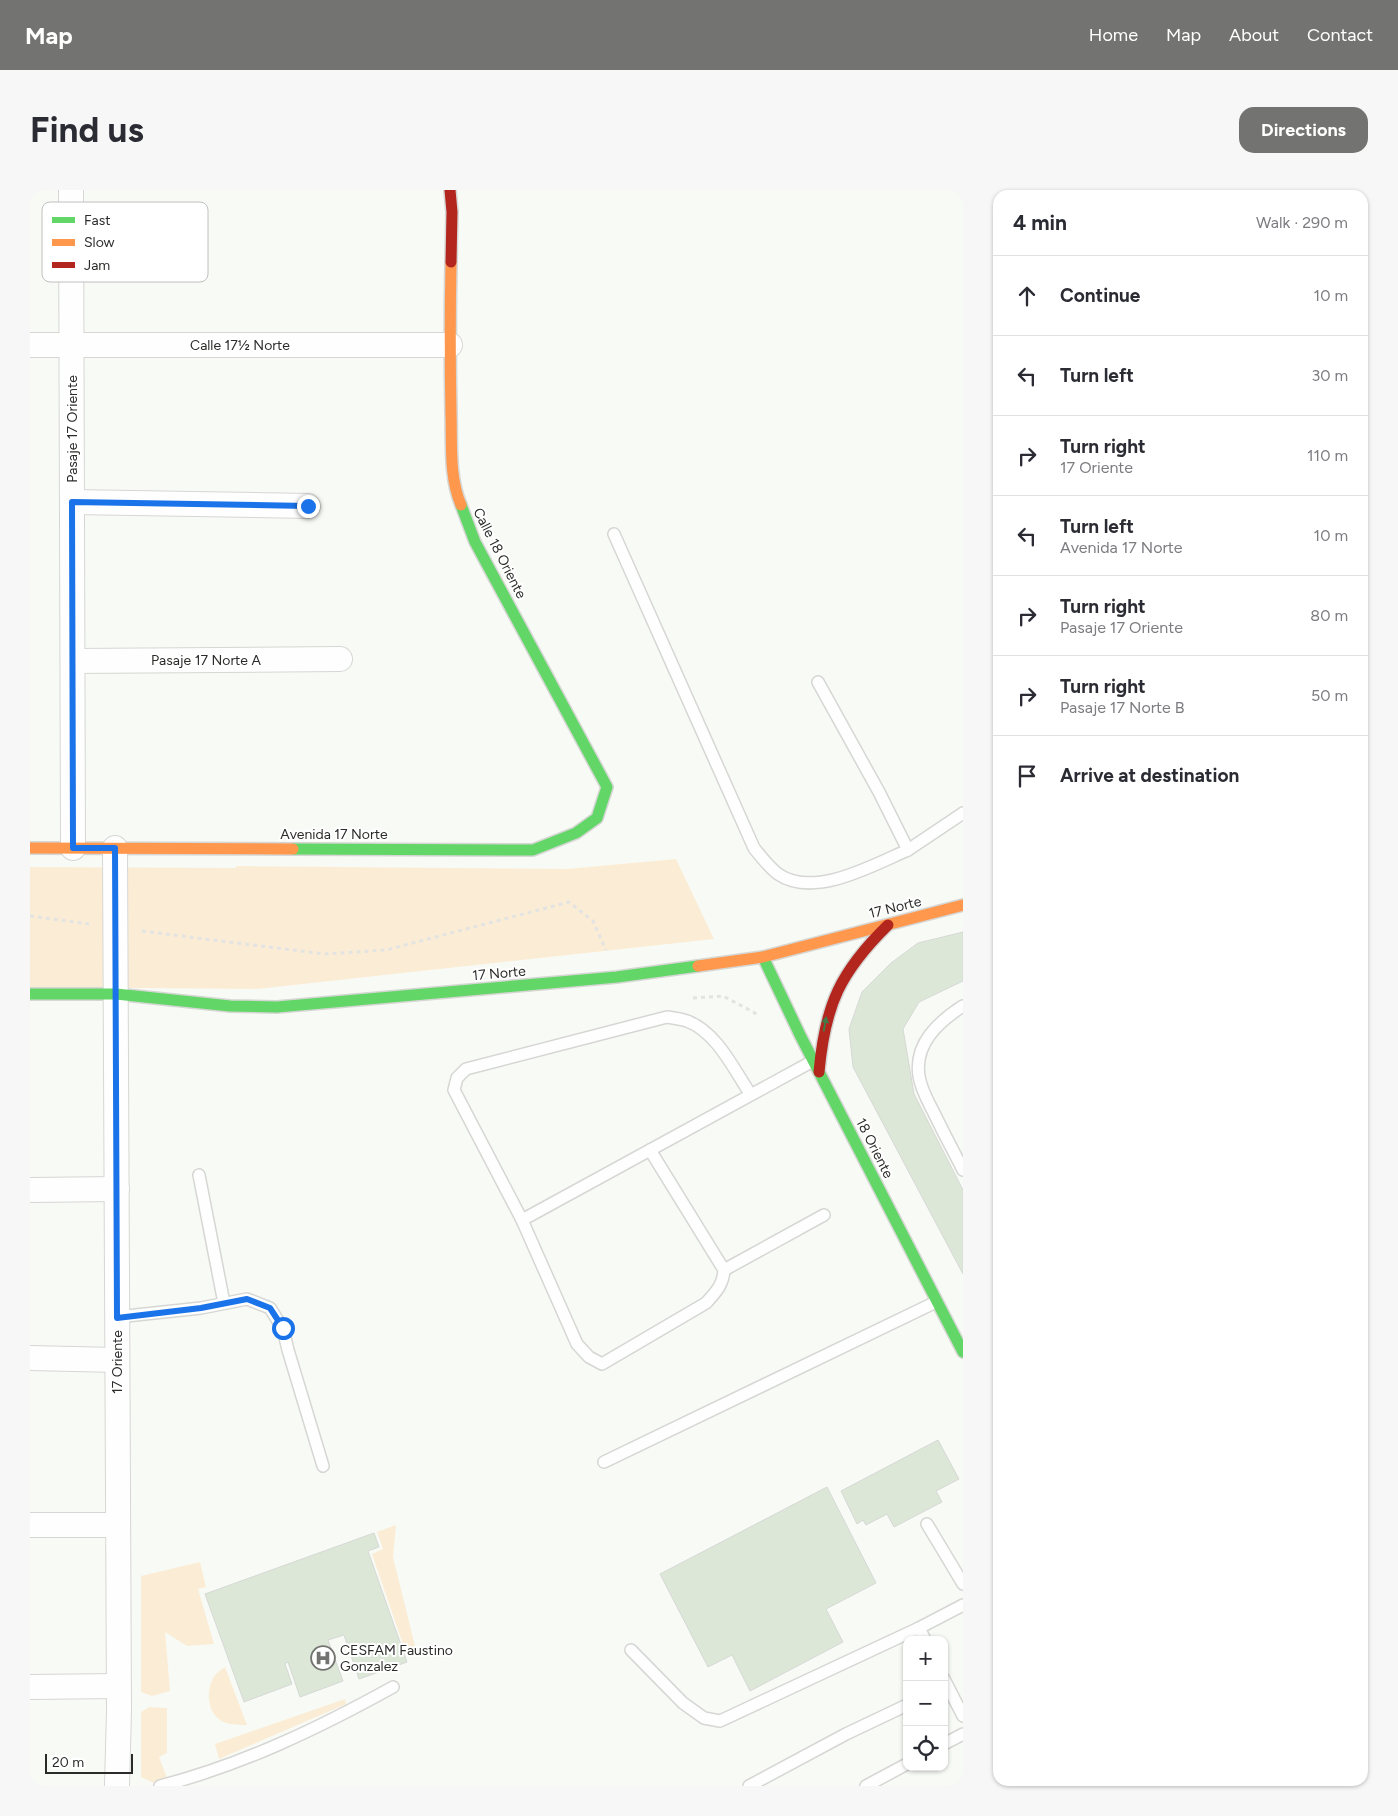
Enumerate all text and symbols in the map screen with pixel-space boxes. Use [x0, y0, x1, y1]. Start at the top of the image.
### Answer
text: Map [25, 21, 73, 50]
text: Home [1089, 24, 1138, 46]
text: Map [1166, 24, 1201, 46]
text: About [1229, 24, 1279, 46]
text: Contact [1307, 24, 1373, 46]
button: Directions [1239, 107, 1368, 153]
text: Find us [30, 109, 144, 151]
legend [42, 202, 208, 282]
text: 4 min [1013, 210, 1067, 235]
text: Fast [84, 212, 110, 229]
text: Walk · 290 m [1256, 213, 1348, 232]
text: Slow [84, 234, 115, 251]
text: Jam [84, 257, 110, 274]
icon: ahead [1013, 282, 1041, 310]
text: Continue [1060, 284, 1140, 307]
text: 10 m [1314, 286, 1348, 305]
street label: Calle 17½ Norte [190, 337, 290, 354]
icon: left [1013, 362, 1041, 390]
text: Turn left [1060, 364, 1134, 387]
text: 30 m [1311, 366, 1348, 385]
street label: Pasaje 17 Oriente [64, 375, 81, 483]
text: Turn right [1060, 435, 1146, 458]
icon: right [1013, 442, 1041, 470]
text: 110 m [1307, 446, 1348, 465]
text: 17 Oriente [1060, 458, 1133, 477]
route end [297, 495, 320, 518]
street label: Calle 18 Oriente [469, 505, 530, 602]
text: Turn left [1060, 515, 1134, 538]
icon: left [1013, 522, 1041, 550]
text: 10 m [1314, 526, 1348, 545]
text: Avenida 17 Norte [1060, 538, 1183, 557]
text: Turn right [1060, 595, 1146, 618]
icon: right [1013, 602, 1041, 630]
text: 80 m [1310, 606, 1348, 625]
text: Pasaje 17 Oriente [1060, 618, 1183, 637]
street label: Pasaje 17 Norte A [151, 652, 261, 669]
text: Turn right [1060, 675, 1146, 698]
icon: right [1013, 682, 1041, 710]
text: 50 m [1311, 686, 1348, 705]
text: Pasaje 17 Norte B [1060, 698, 1185, 717]
icon: arrive [1013, 762, 1041, 790]
text: Arrive at destination [1060, 764, 1239, 787]
street label: Avenida 17 Norte [280, 826, 388, 843]
street label: 17 Norte [867, 893, 923, 922]
street label: 17 Norte [472, 963, 527, 984]
one-way arrow [822, 1016, 830, 1032]
street label: 18 Oriente [852, 1115, 897, 1181]
route start [272, 1317, 295, 1340]
street label: 17 Oriente [109, 1330, 126, 1394]
map controls [903, 1636, 948, 1771]
button: + [903, 1636, 948, 1681]
place label: CESFAM Faustino Gonzalez [340, 1642, 453, 1675]
hospital icon: CESFAM Faustino Gonzalez [310, 1645, 336, 1671]
button: − [903, 1681, 948, 1726]
button: locate [903, 1726, 948, 1771]
scale bar [45, 1751, 132, 1774]
text: 20 m [52, 1754, 84, 1771]

